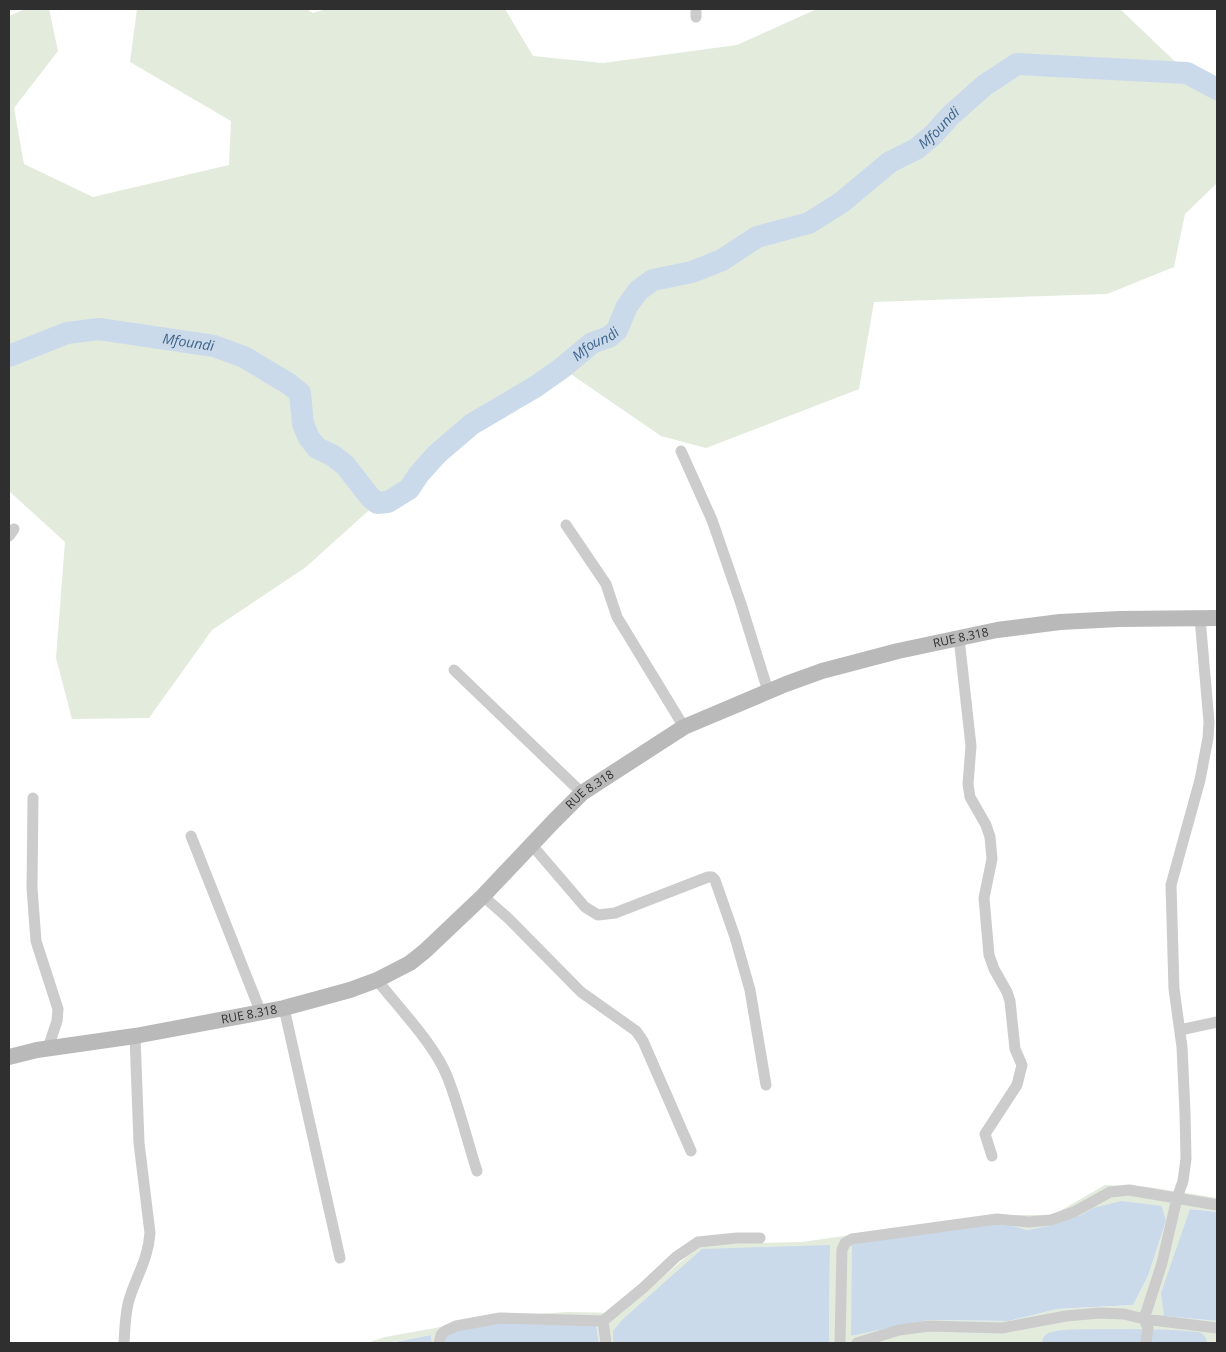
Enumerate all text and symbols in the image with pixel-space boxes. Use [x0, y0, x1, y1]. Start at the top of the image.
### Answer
water label: Mfoundi [914, 102, 963, 153]
water label: Mfoundi [568, 322, 623, 365]
water label: Mfoundi [161, 329, 216, 355]
street label: RUE 8.318 [931, 623, 990, 651]
street label: RUE 8.318 [561, 766, 617, 813]
street label: RUE 8.318 [220, 1000, 279, 1028]

